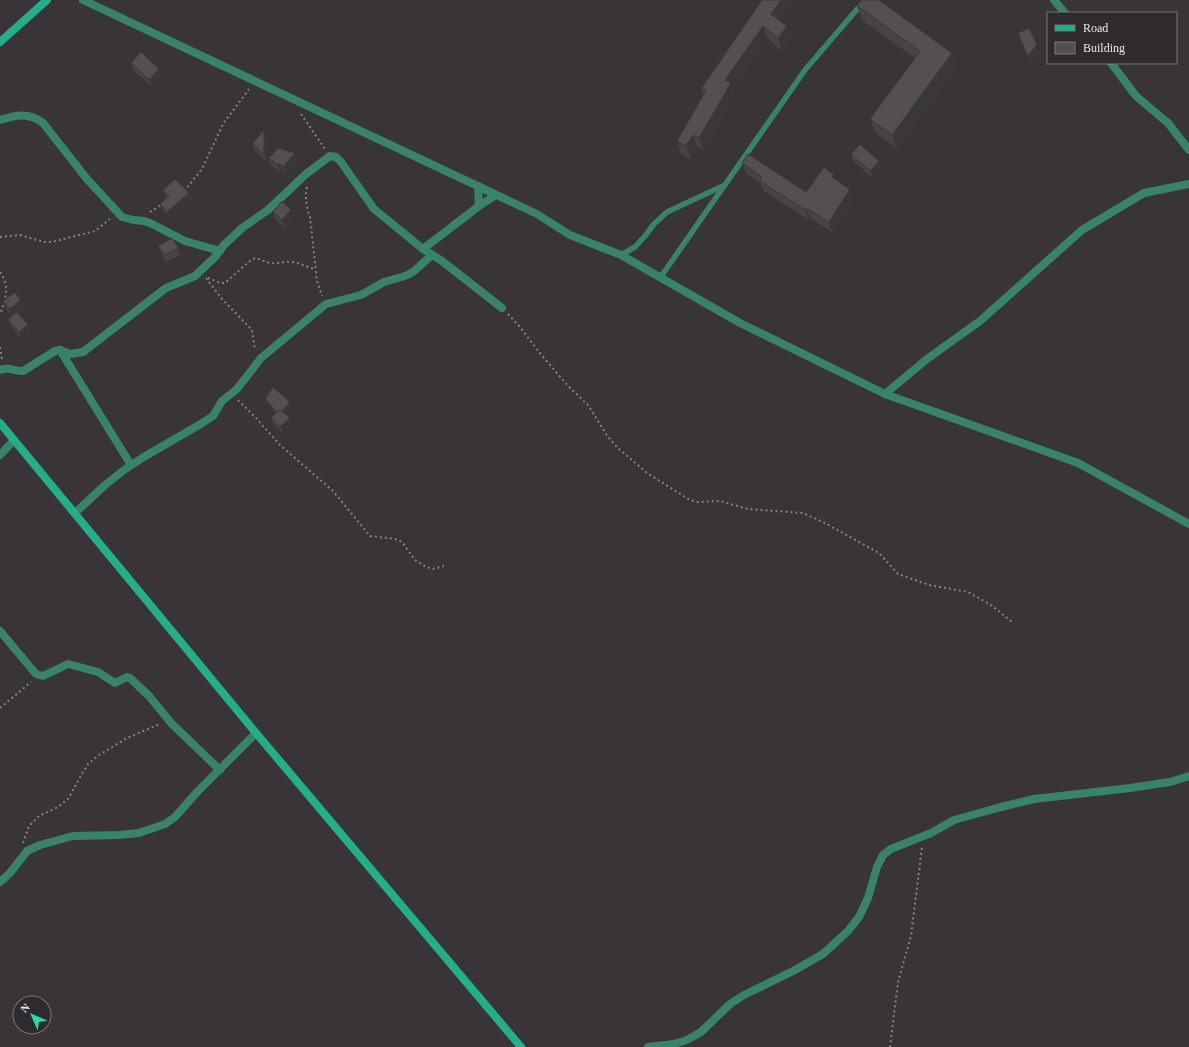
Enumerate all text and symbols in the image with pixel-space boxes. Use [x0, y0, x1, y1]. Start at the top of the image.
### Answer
legend [1047, 12, 1177, 64]
text: Road [1083, 21, 1108, 35]
text: Building [1083, 41, 1125, 55]
north arrow [12, 995, 52, 1035]
text: N [18, 1001, 32, 1015]

